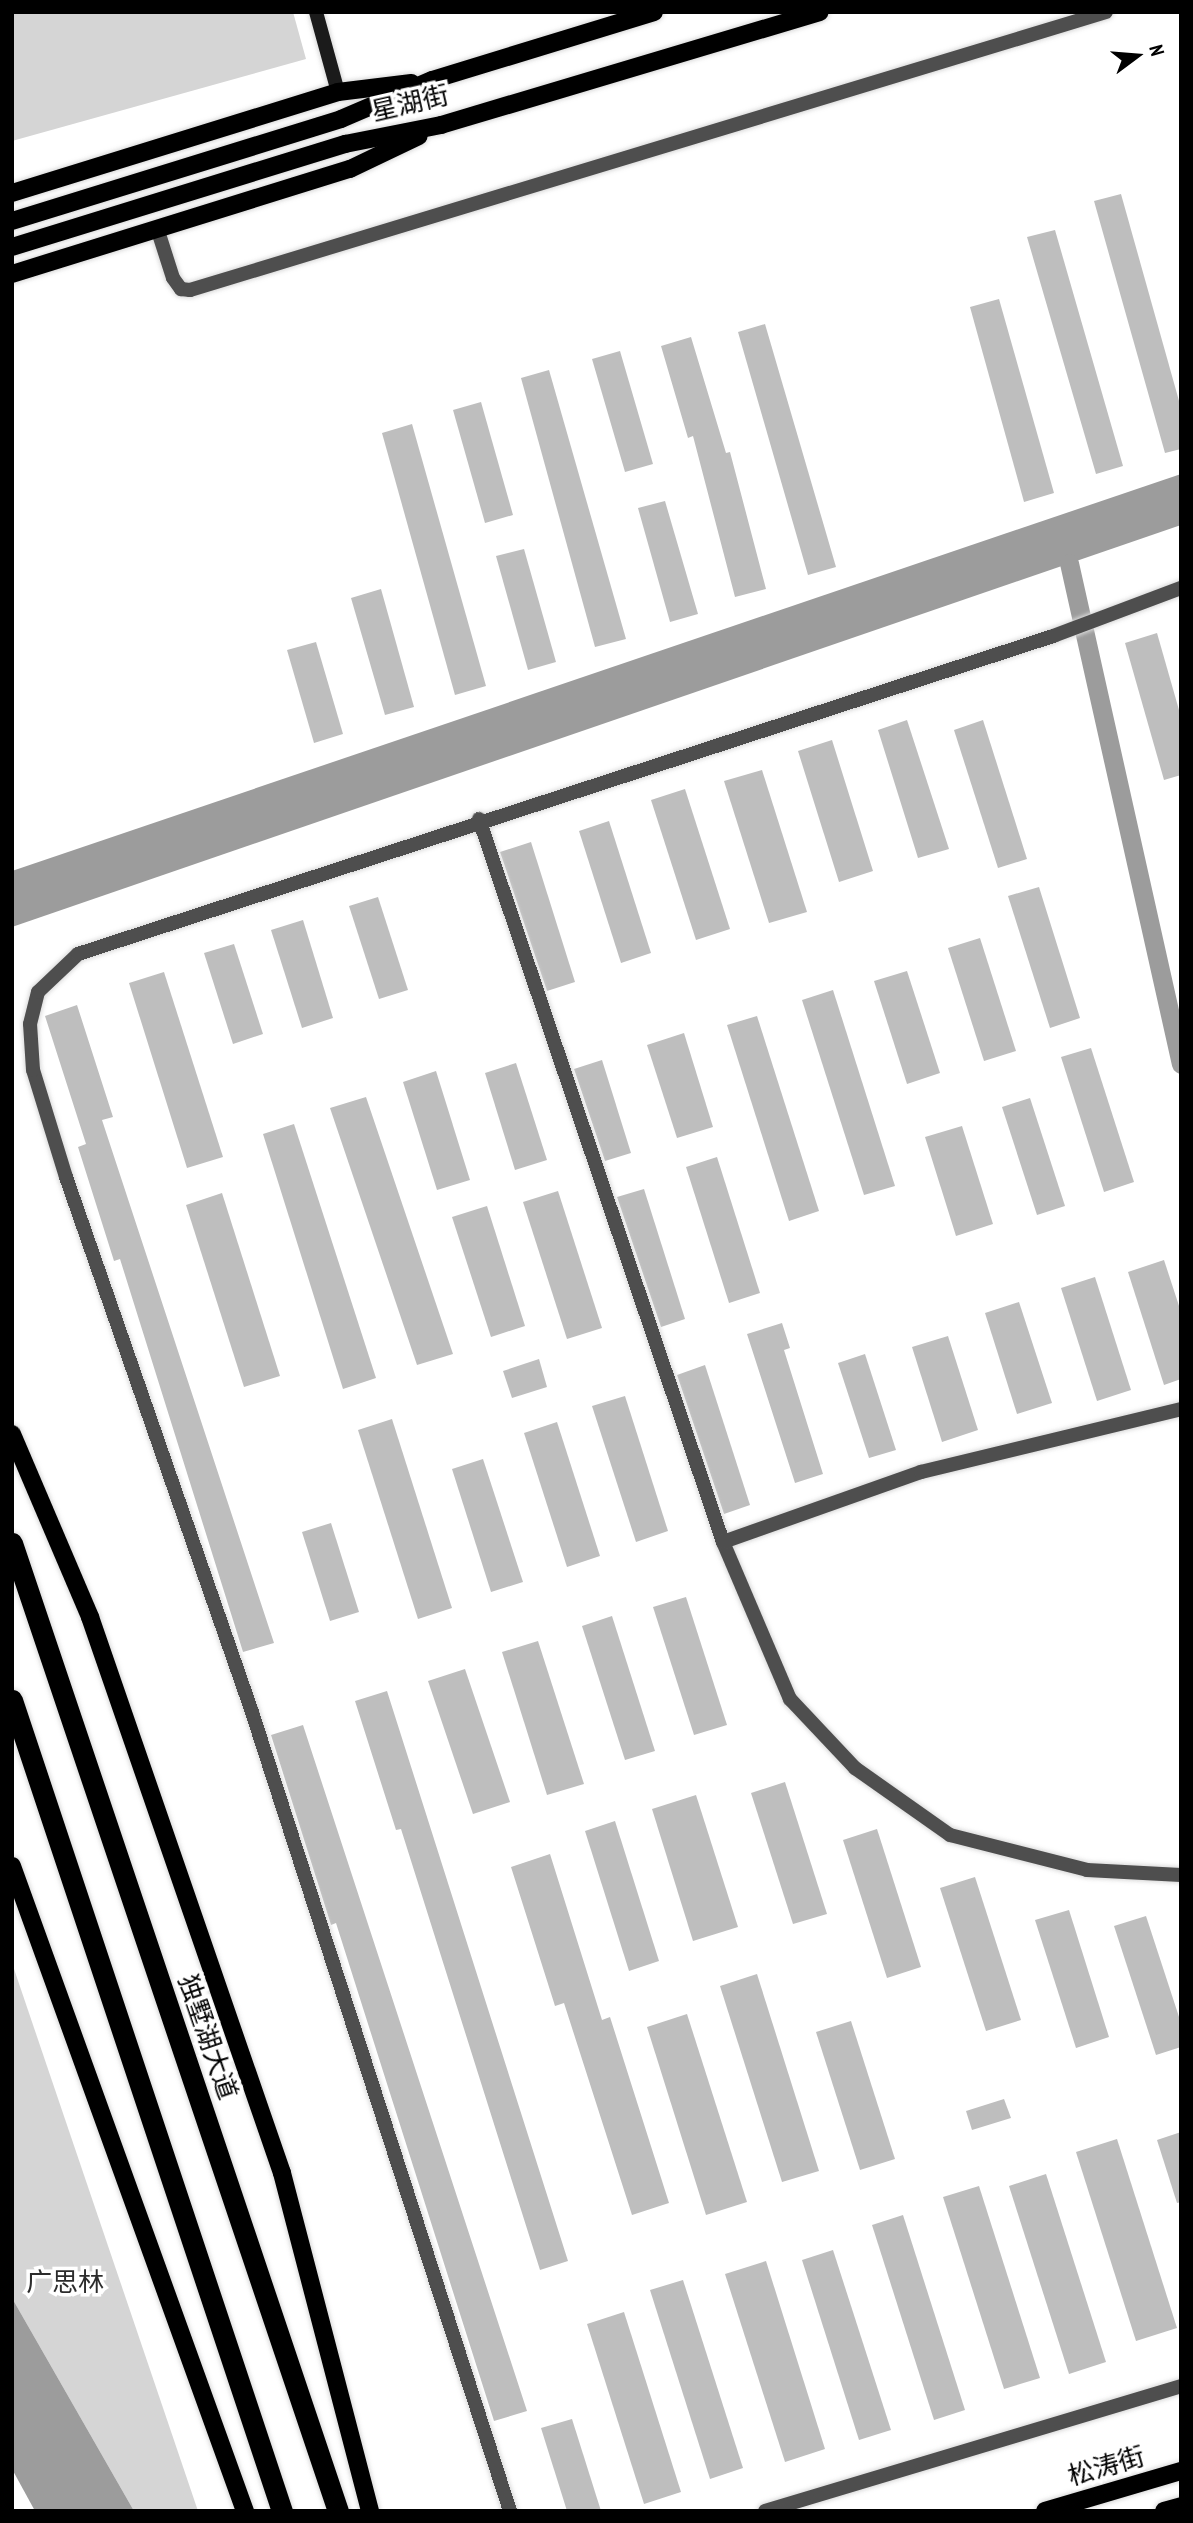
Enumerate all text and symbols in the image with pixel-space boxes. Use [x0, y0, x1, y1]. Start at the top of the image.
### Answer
north arrow [1102, 21, 1172, 91]
text: N [1144, 42, 1170, 58]
street label: 星湖街 [368, 79, 452, 127]
street label: 独墅湖大道 [172, 1970, 244, 2104]
park label: 广思林 [26, 2266, 104, 2298]
street label: 松涛街 [1064, 2440, 1148, 2492]

